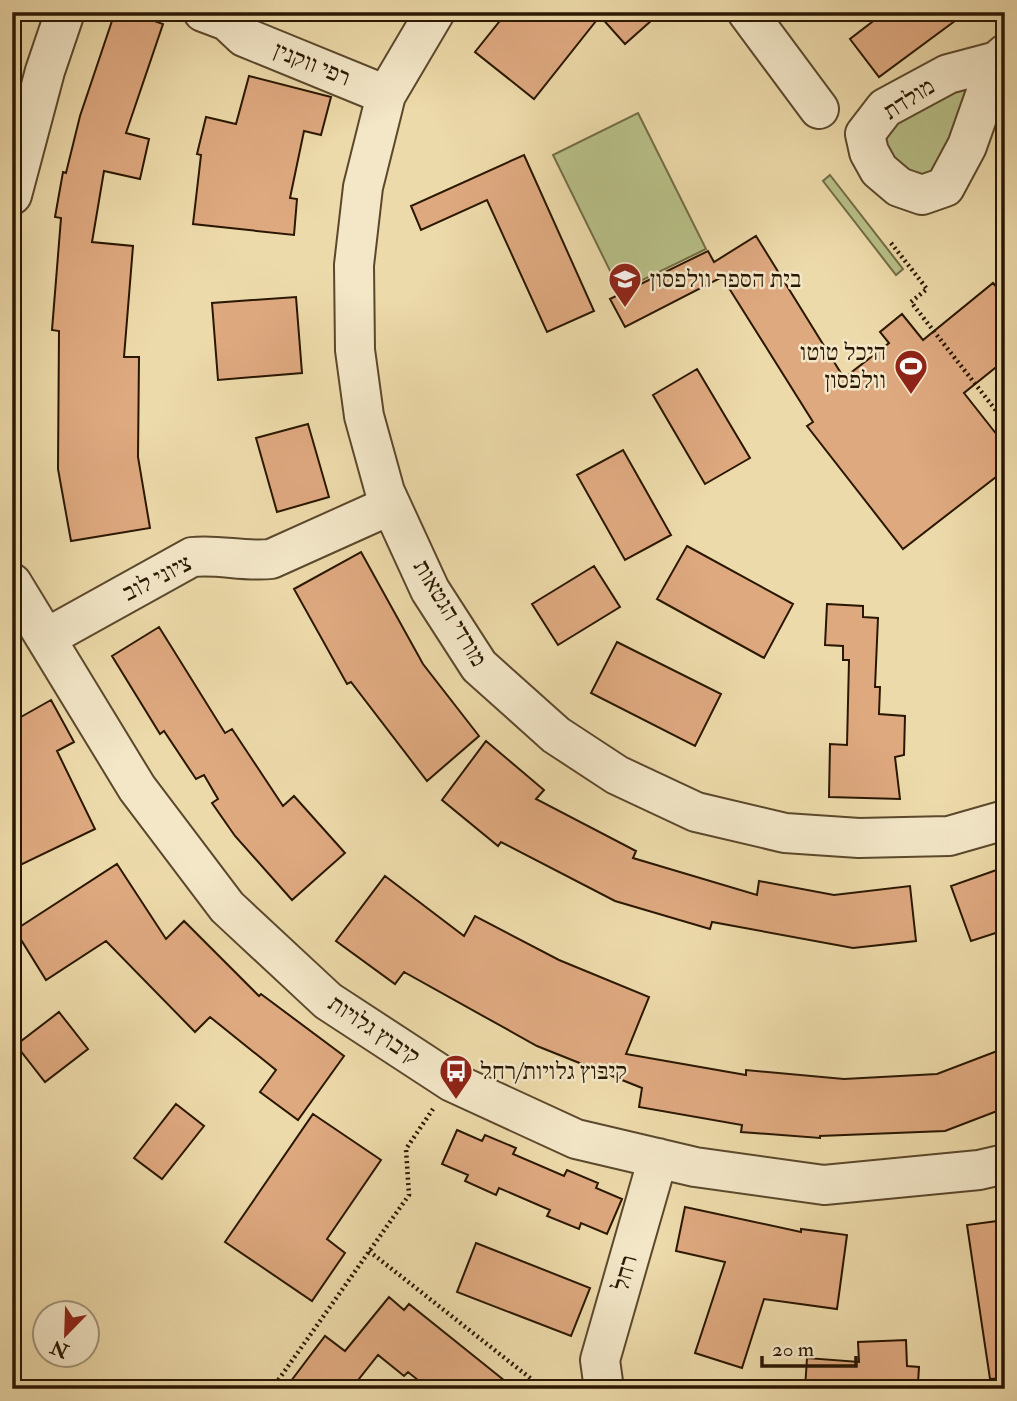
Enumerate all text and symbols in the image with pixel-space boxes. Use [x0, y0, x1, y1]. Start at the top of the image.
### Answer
street label: רפי ווקנין [269, 35, 355, 93]
street label: מולדת [877, 71, 941, 127]
school or university icon: בית הספר וולפסון [606, 260, 644, 309]
place label: בית הספר וולפסון [650, 264, 801, 295]
place label: היכל טוטו וולפסון [800, 337, 886, 396]
sports icon: היכל טוטו וולפסון [892, 347, 930, 396]
street label: ציוני לוב [117, 547, 197, 609]
street label: מורדי הגטאות [406, 554, 494, 672]
street label: קיבוץ גלויות [322, 988, 426, 1072]
bus stop icon: קיבוץ גלויות/רחל [437, 1052, 475, 1101]
place label: קיבוץ גלויות/רחל [480, 1056, 627, 1087]
street label: רחל [605, 1251, 645, 1295]
north arrow [32, 1300, 102, 1370]
scale bar [762, 1324, 856, 1368]
text: N [46, 1334, 73, 1363]
text: 20 m [772, 1336, 814, 1363]

